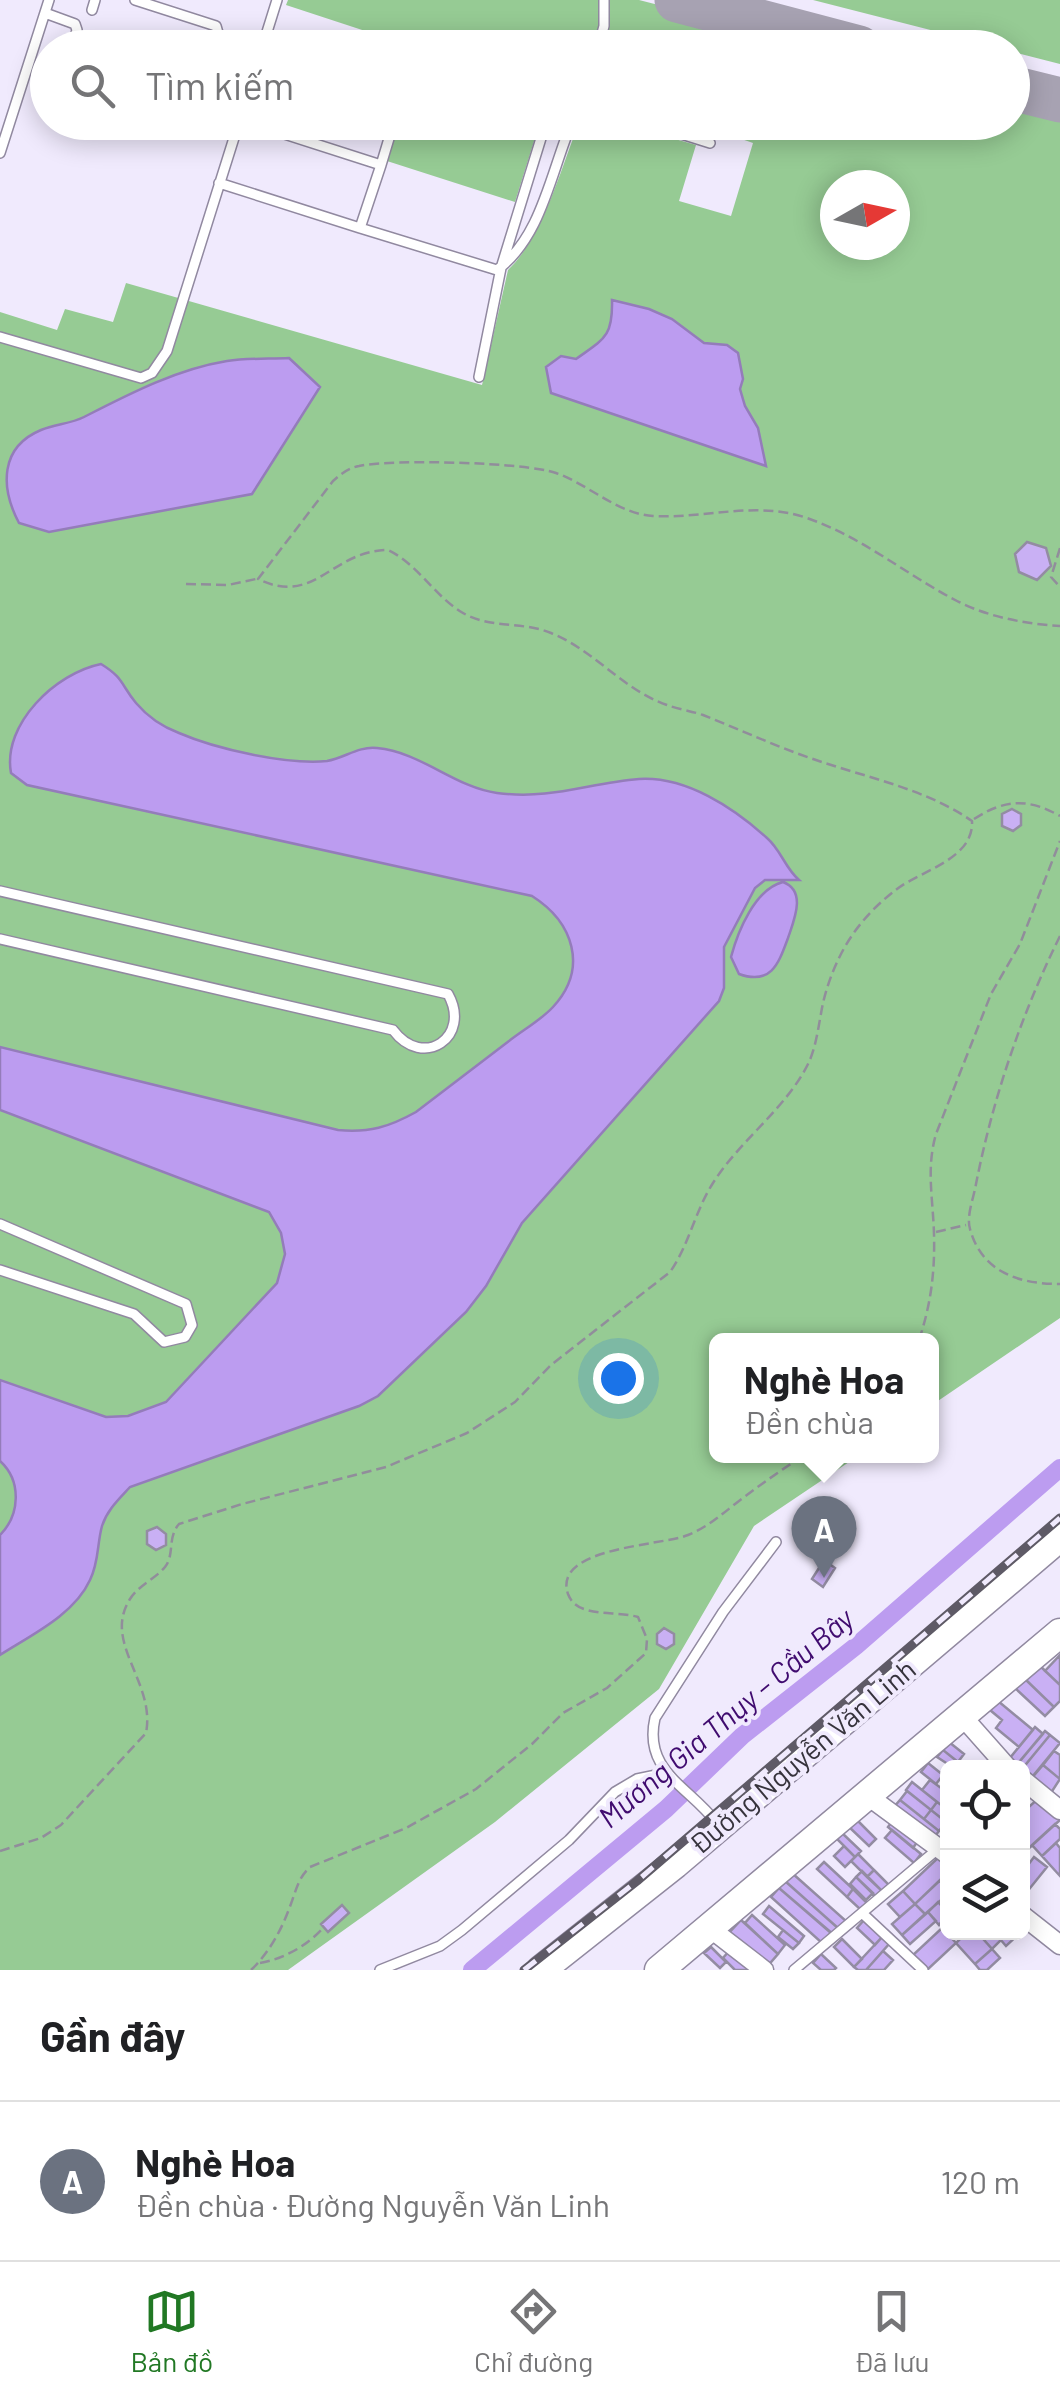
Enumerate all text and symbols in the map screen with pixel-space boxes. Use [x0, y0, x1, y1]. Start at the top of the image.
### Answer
search box [30, 30, 1030, 140]
icon: search [65, 58, 120, 113]
text: Tìm kiếm [145, 62, 294, 108]
north arrow [820, 170, 910, 260]
popup [709, 1333, 939, 1463]
your location [593, 1353, 644, 1404]
text: Nghè Hoa [744, 1356, 904, 1402]
text: Đền chùa [744, 1402, 874, 1440]
pin: A [792, 1496, 856, 1578]
water label: Mương Gia Thụy – Cầu Bây [590, 1599, 861, 1834]
street label: Đường Nguyễn Văn Linh [682, 1651, 922, 1861]
map controls [940, 1760, 1030, 1940]
button: locate [940, 1760, 1030, 1850]
button: layers [940, 1850, 1030, 1940]
text: Gần đây [40, 2010, 185, 2060]
text: Nghè Hoa [135, 2139, 295, 2185]
text: A [62, 2162, 83, 2200]
text: 120 m [941, 2162, 1020, 2200]
text: Đền chùa · Đường Nguyễn Văn Linh [135, 2185, 610, 2223]
tab: Bản đồ [130, 2284, 213, 2378]
tab: Chỉ đường [474, 2284, 593, 2378]
tab: Đã lưu [854, 2284, 930, 2378]

